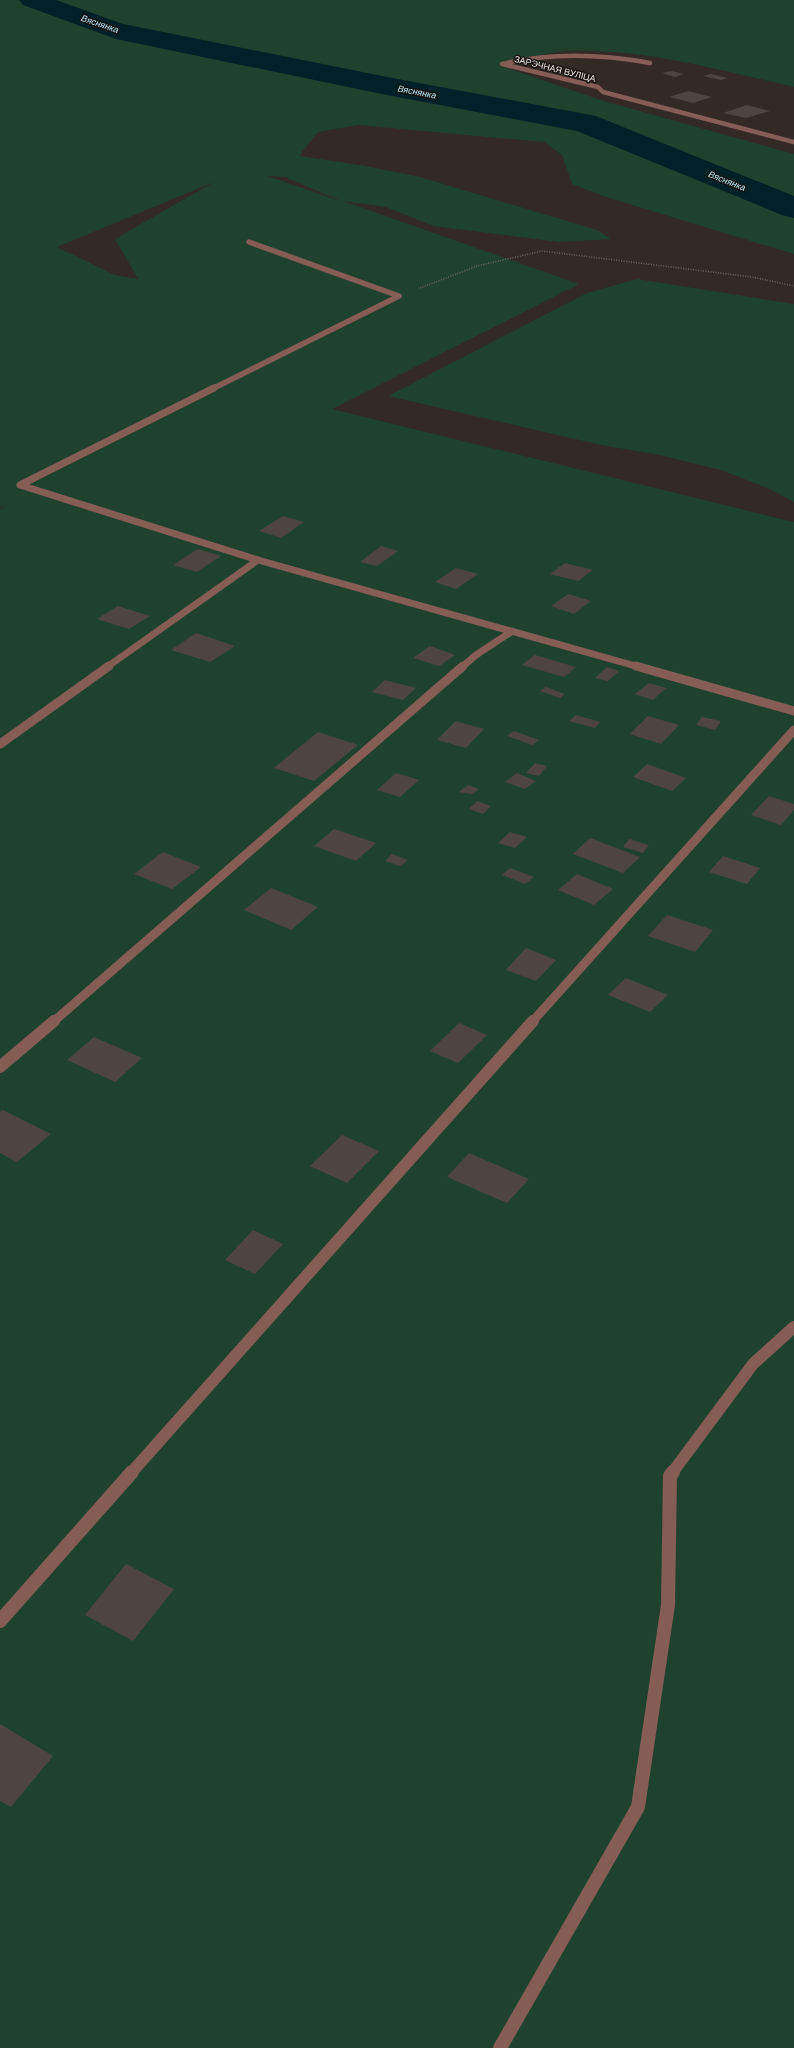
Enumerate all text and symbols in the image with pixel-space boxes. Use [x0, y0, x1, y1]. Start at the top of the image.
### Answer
water label: Вяснянка [80, 13, 120, 35]
street label: ЗАРЭЧНАЯ ВУЛІЦА [513, 54, 597, 84]
water label: Вяснянка [397, 83, 437, 101]
water label: Вяснянка [707, 169, 747, 193]

